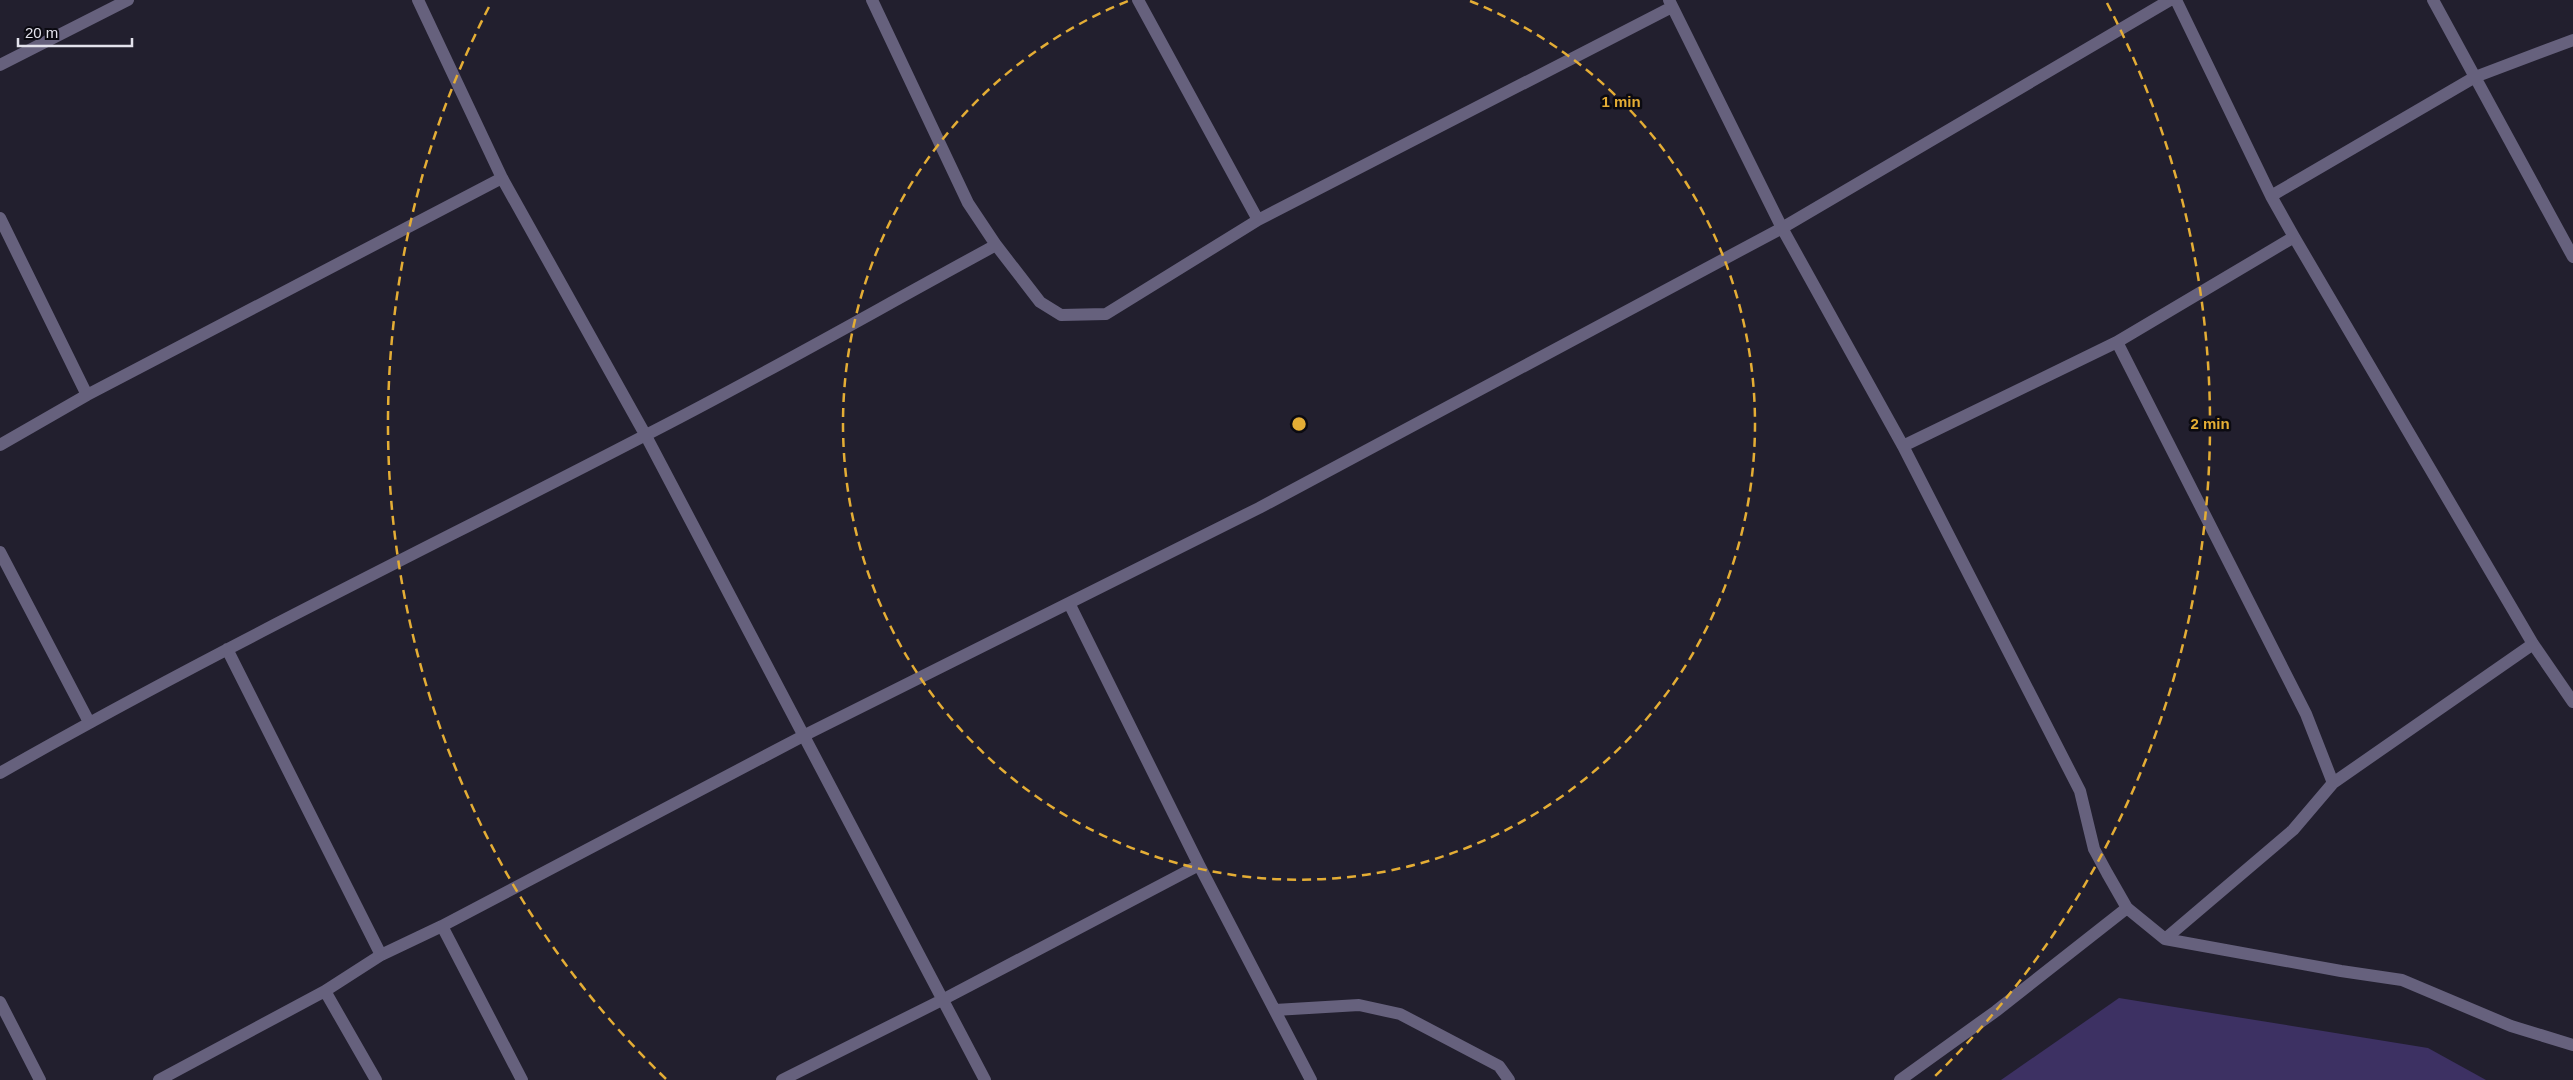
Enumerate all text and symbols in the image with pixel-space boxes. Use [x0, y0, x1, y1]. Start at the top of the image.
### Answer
scale bar [18, 15, 131, 47]
text: 20 m [25, 24, 58, 41]
text: 1 min [1601, 93, 1641, 110]
centre of rings [1290, 415, 1308, 433]
text: 2 min [2190, 415, 2230, 432]

